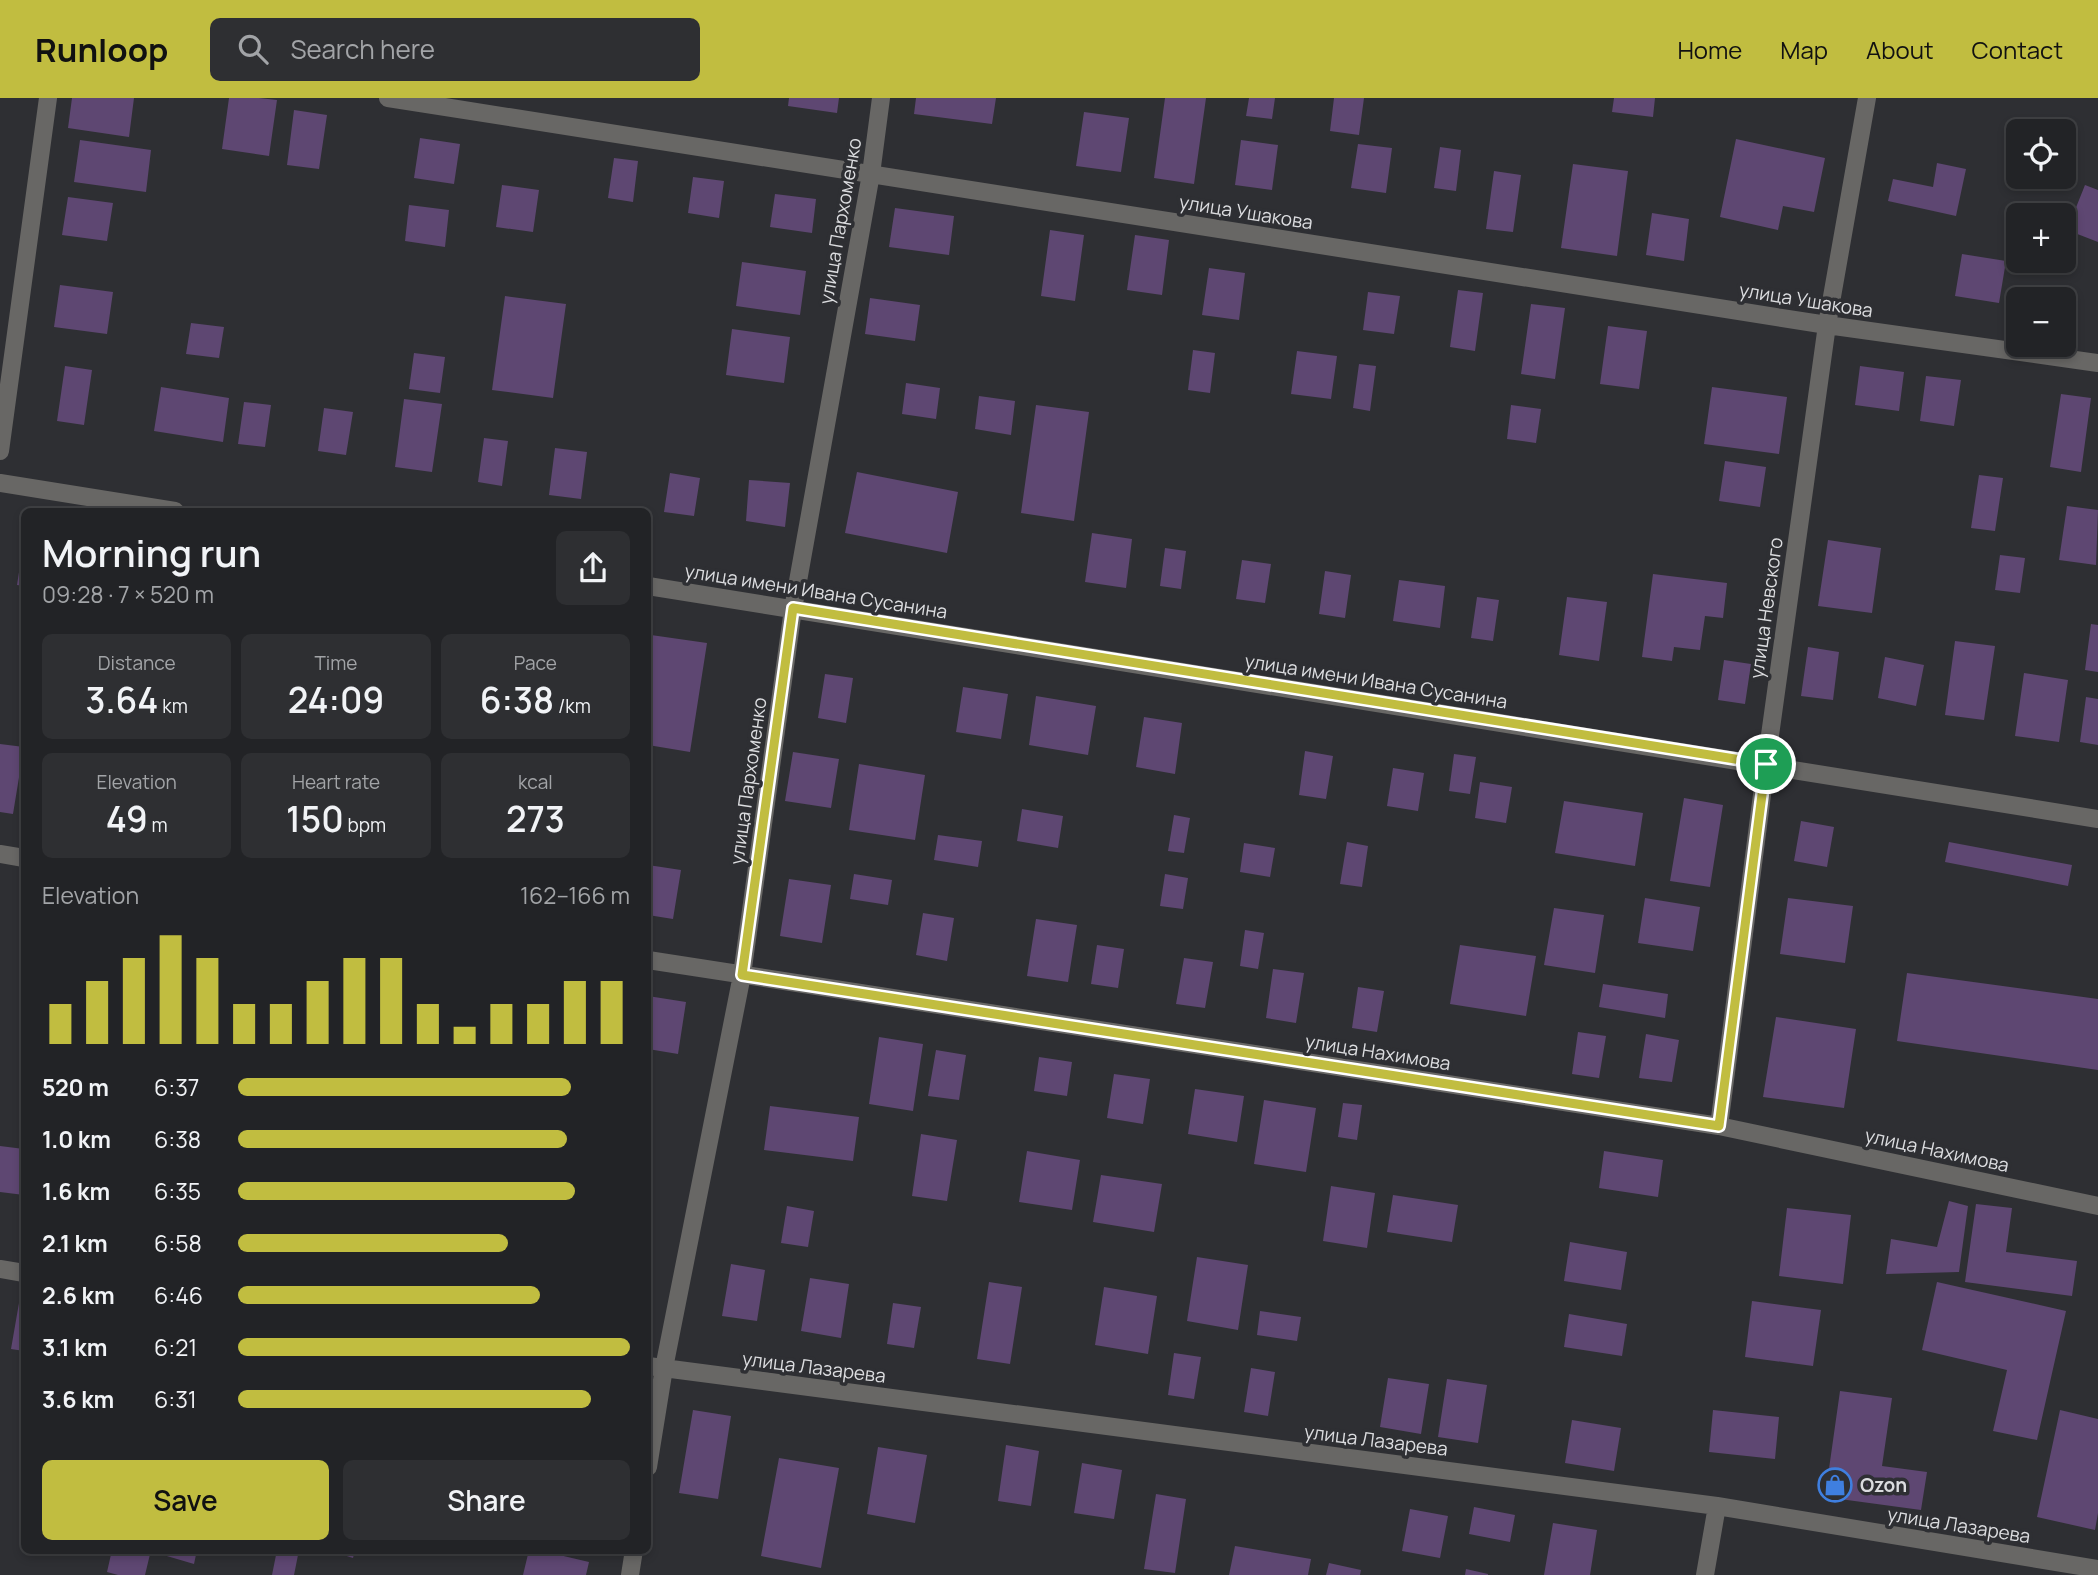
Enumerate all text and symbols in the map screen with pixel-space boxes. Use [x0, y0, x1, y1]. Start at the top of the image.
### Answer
search box [210, 18, 700, 81]
text: Runloop [35, 27, 168, 72]
icon: search [234, 30, 272, 68]
text: Search here [290, 31, 435, 67]
text: Home [1677, 33, 1742, 66]
text: Map [1780, 33, 1828, 66]
text: About [1866, 33, 1934, 66]
text: Contact [1972, 33, 2063, 66]
map controls [2006, 119, 2076, 357]
button: locate [2006, 119, 2076, 189]
street label: улица Пархоменко [813, 136, 867, 306]
street label: улица Ушакова [1177, 189, 1315, 235]
button: + [2006, 203, 2076, 273]
street label: улица Ушакова [1737, 277, 1875, 323]
button: − [2006, 287, 2076, 357]
text: Morning run [42, 526, 261, 578]
button: share [556, 531, 630, 605]
street label: улица Невского [1743, 536, 1789, 680]
street label: улица имени Ивана Сусанина [683, 557, 949, 625]
text: 09:28 · 7 × 520 m [42, 578, 214, 610]
street label: улица имени Ивана Сусанина [1243, 647, 1509, 715]
text: Distance [98, 650, 176, 676]
text: Time [315, 650, 357, 676]
text: Pace [514, 650, 557, 676]
text: 3.64 [86, 676, 158, 724]
text: 24:09 [288, 676, 384, 724]
text: 6:38 [480, 676, 554, 724]
text: km [158, 693, 188, 719]
text: /km [554, 693, 591, 719]
street label: улица Пархоменко [723, 696, 773, 866]
pin [1736, 734, 1796, 794]
icon: arrive [1747, 745, 1785, 783]
text: Elevation [97, 769, 177, 795]
text: Heart rate [292, 769, 380, 795]
text: kcal [518, 769, 553, 795]
text: 49 [106, 795, 148, 843]
text: 150 [286, 795, 344, 843]
text: 273 [506, 795, 565, 843]
text: m [148, 812, 168, 838]
text: bpm [344, 812, 386, 838]
text: Elevation [42, 879, 139, 911]
text: 162–166 m [520, 879, 630, 911]
street label: улица Нахимова [1303, 1028, 1453, 1076]
text: 520 m [42, 1071, 109, 1103]
text: 6:37 [154, 1071, 199, 1103]
street label: улица Нахимова [1862, 1122, 2012, 1178]
text: 1.0 km [42, 1123, 111, 1155]
text: 6:38 [154, 1123, 201, 1155]
text: 1.6 km [42, 1175, 110, 1207]
text: 6:35 [154, 1175, 201, 1207]
text: 2.1 km [42, 1227, 108, 1259]
text: 6:58 [154, 1227, 202, 1259]
text: 2.6 km [42, 1279, 115, 1311]
text: 6:46 [154, 1279, 203, 1311]
text: 3.1 km [42, 1331, 107, 1363]
text: 6:21 [154, 1331, 197, 1363]
street label: улица Лазарева [741, 1345, 887, 1389]
text: 3.6 km [42, 1383, 114, 1415]
text: 6:31 [154, 1383, 197, 1415]
street label: улица Лазарева [1303, 1418, 1449, 1462]
button: Save [42, 1460, 329, 1540]
button: Share [343, 1460, 630, 1540]
shop icon: Ozon [1816, 1466, 1854, 1504]
place label: Ozon [1860, 1472, 1907, 1498]
street label: улица Лазарева [1886, 1501, 2032, 1549]

